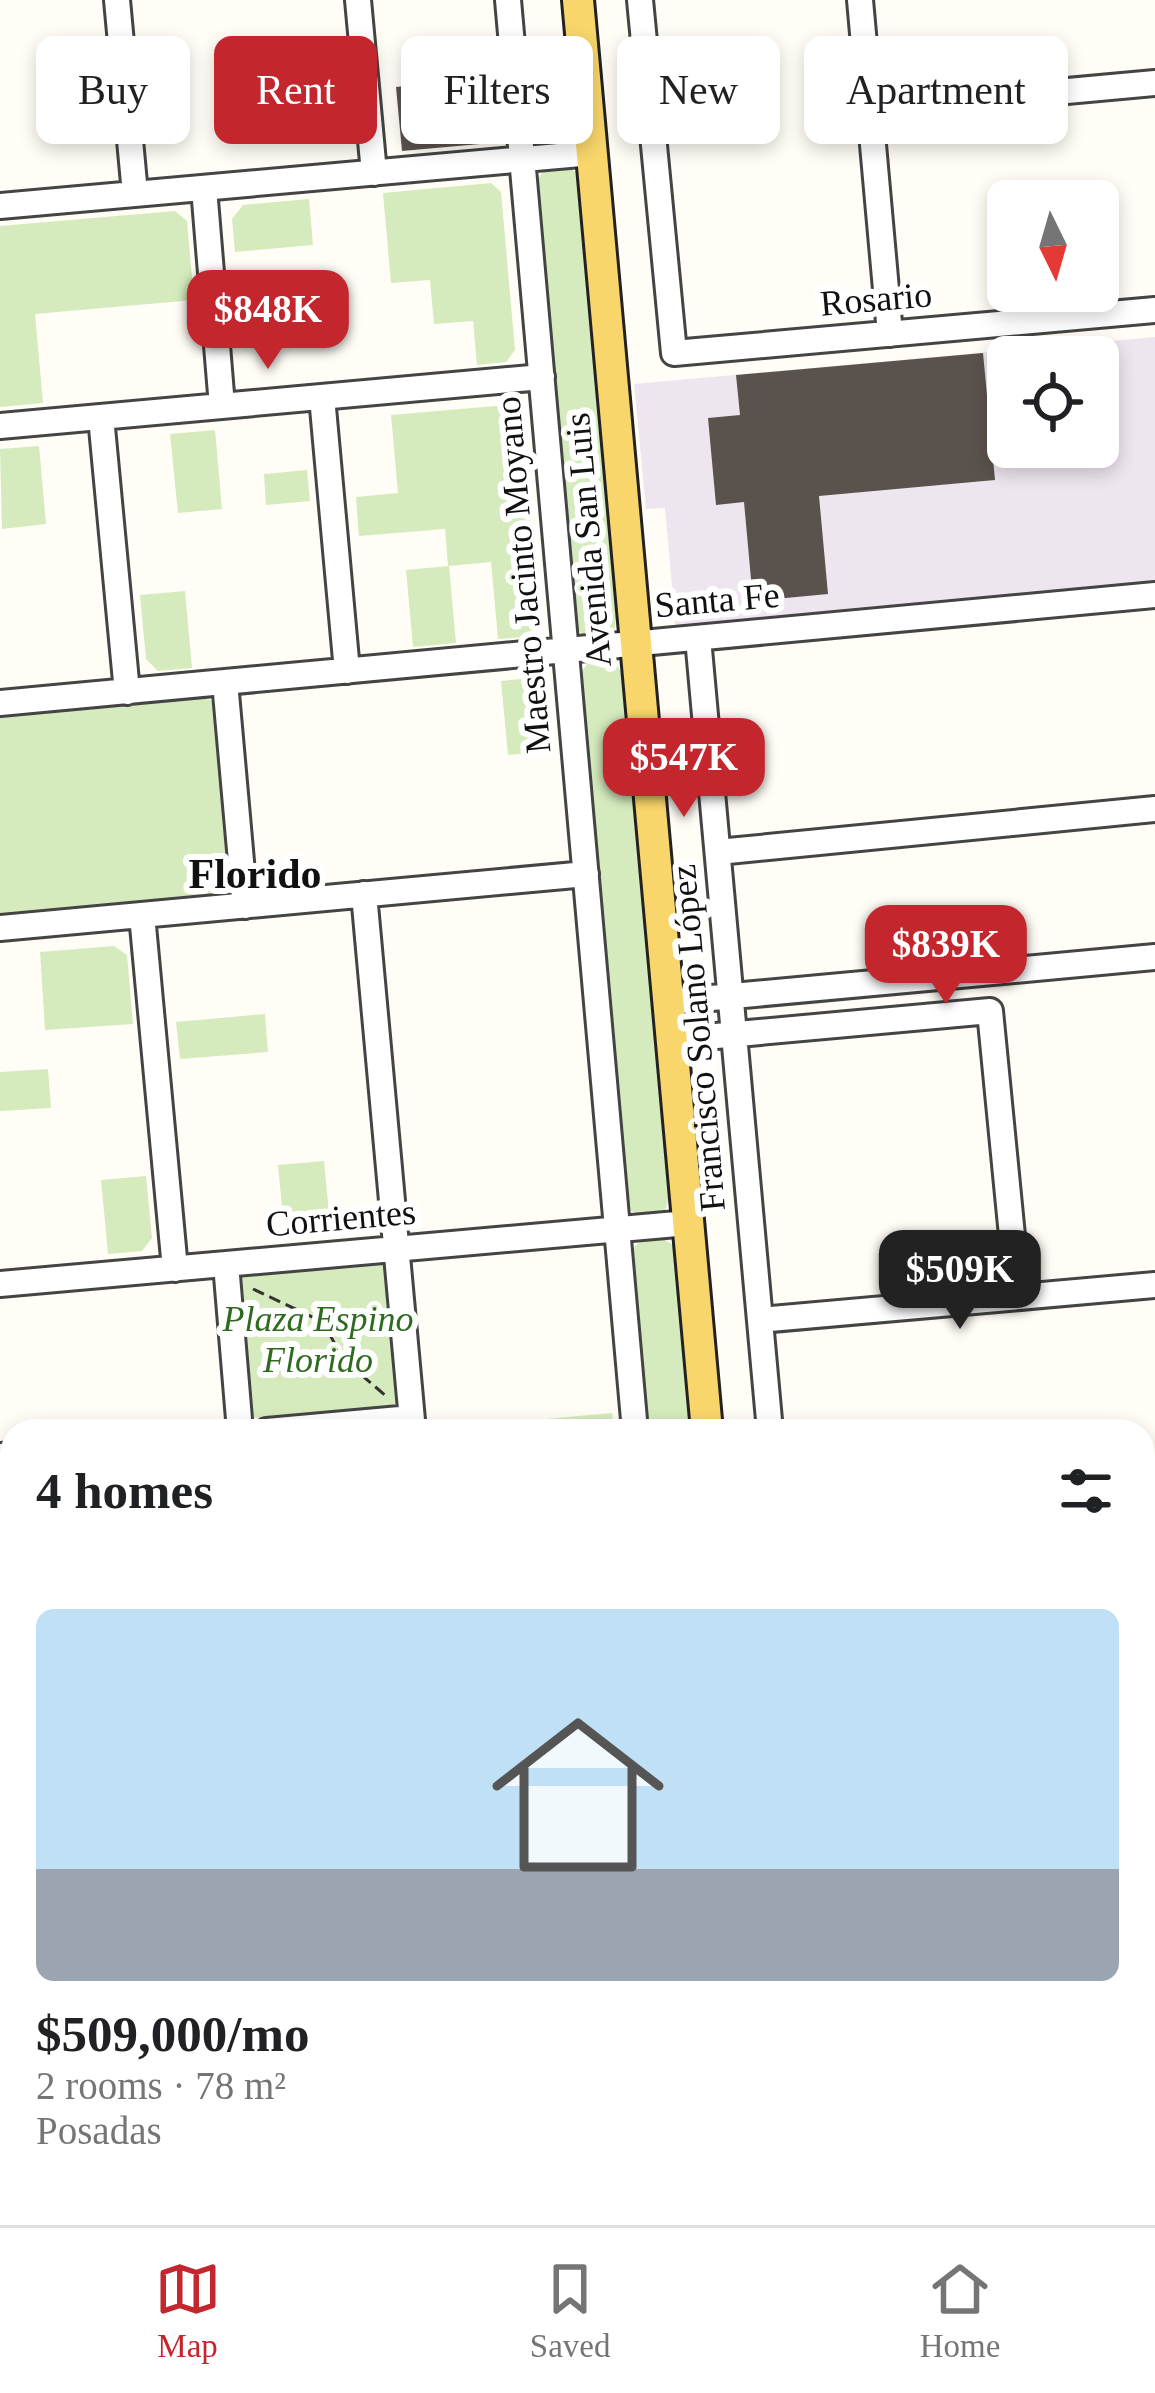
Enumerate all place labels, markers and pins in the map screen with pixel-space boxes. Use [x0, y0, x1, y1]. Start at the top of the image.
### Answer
pin: $848K [184, 270, 352, 372]
pin: $547K [600, 718, 768, 820]
pin: $839K [862, 905, 1030, 1007]
pin: $509K [876, 1230, 1044, 1332]

